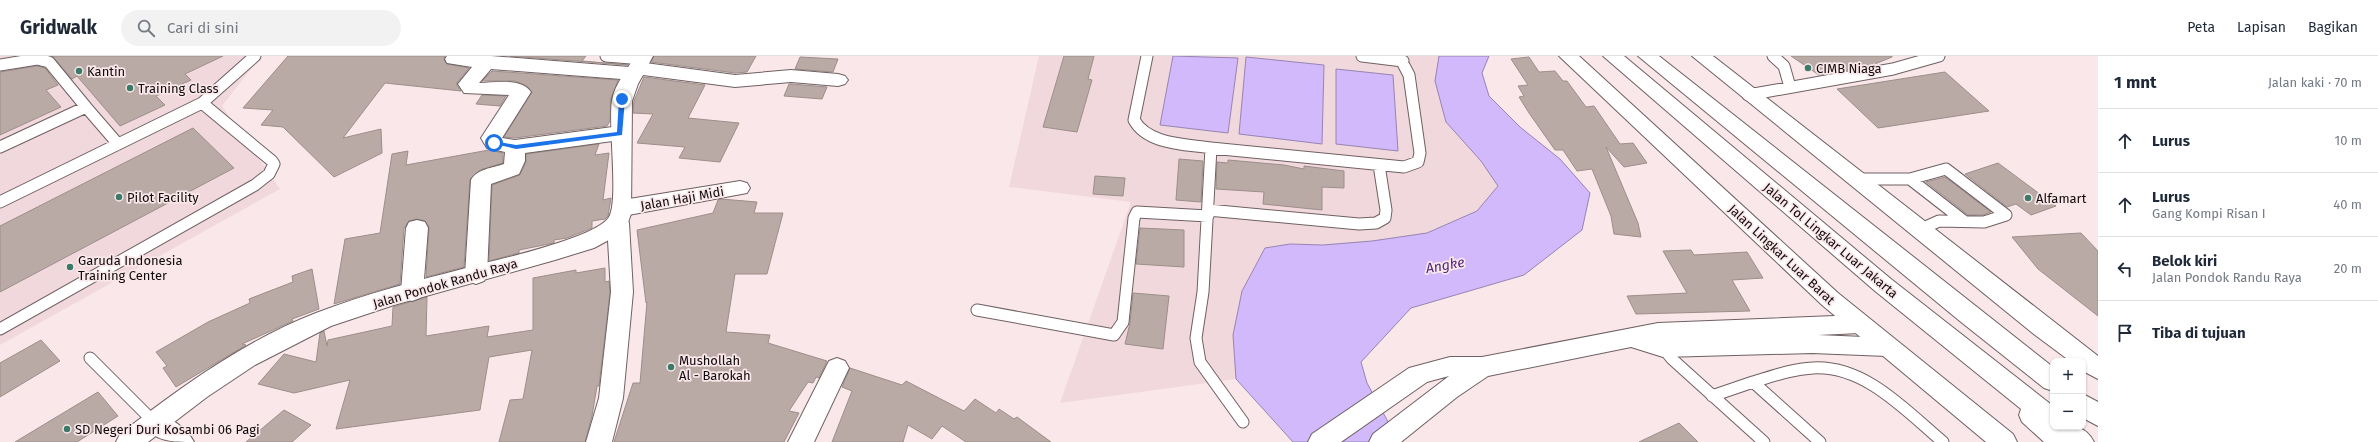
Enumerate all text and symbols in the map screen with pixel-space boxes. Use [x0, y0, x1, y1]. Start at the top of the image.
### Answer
search box [121, 10, 401, 46]
text: Gridwalk [20, 16, 97, 39]
icon: search [135, 17, 157, 39]
text: Cari di sini [167, 19, 239, 37]
text: Peta [2187, 19, 2215, 36]
text: Lapisan [2237, 19, 2286, 36]
text: Bagikan [2308, 19, 2358, 36]
place label: CIMB Niaga [1816, 61, 1882, 76]
marker: CIMB Niaga [1803, 63, 1813, 73]
place label: Kantin [87, 64, 125, 79]
marker: Kantin [74, 66, 84, 76]
text: 1 mnt [2114, 72, 2157, 93]
text: Jalan kaki · 70 m [2268, 75, 2362, 90]
place label: Training Class [138, 81, 219, 96]
marker: Training Class [125, 83, 135, 93]
route end [613, 90, 631, 108]
icon: ahead [2114, 130, 2136, 152]
text: Lurus [2152, 132, 2190, 150]
text: 10 m [2335, 133, 2362, 148]
route start [485, 134, 503, 152]
street label: Jalan Tol Lingkar Luar Jakarta [1760, 180, 1901, 301]
street label: Jalan Haji Midi [639, 184, 725, 213]
text: Lurus [2152, 188, 2190, 206]
place label: Pilot Facility [127, 190, 199, 205]
place label: Alfamart [2036, 191, 2087, 206]
marker: Pilot Facility [114, 192, 124, 202]
marker: Alfamart [2023, 193, 2033, 203]
icon: ahead [2114, 194, 2136, 216]
text: 40 m [2333, 197, 2362, 212]
street label: Jalan Lingkar Luar Barat [1725, 201, 1838, 308]
text: Gang Kompi Risan I [2152, 206, 2266, 221]
text: Belok kiri [2152, 252, 2217, 270]
place label: Garuda Indonesia Training Center [78, 253, 182, 283]
water label: Angke [1423, 254, 1466, 277]
street label: Jalan Pondok Randu Raya [371, 256, 519, 311]
icon: left [2114, 258, 2136, 280]
text: 20 m [2334, 261, 2362, 276]
marker: Garuda Indonesia Training Center [65, 262, 75, 272]
text: Jalan Pondok Randu Raya [2152, 270, 2302, 285]
icon: arrive [2114, 322, 2136, 344]
text: Tiba di tujuan [2152, 324, 2246, 342]
place label: Mushollah Al - Barokah [679, 353, 751, 383]
map controls [2050, 358, 2086, 430]
button: + [2050, 358, 2086, 394]
marker: Mushollah Al - Barokah [666, 362, 676, 372]
button: − [2050, 394, 2086, 430]
place label: SD Negeri Duri Kosambi 06 Pagi [75, 422, 260, 437]
marker: SD Negeri Duri Kosambi 06 Pagi [62, 424, 72, 434]

